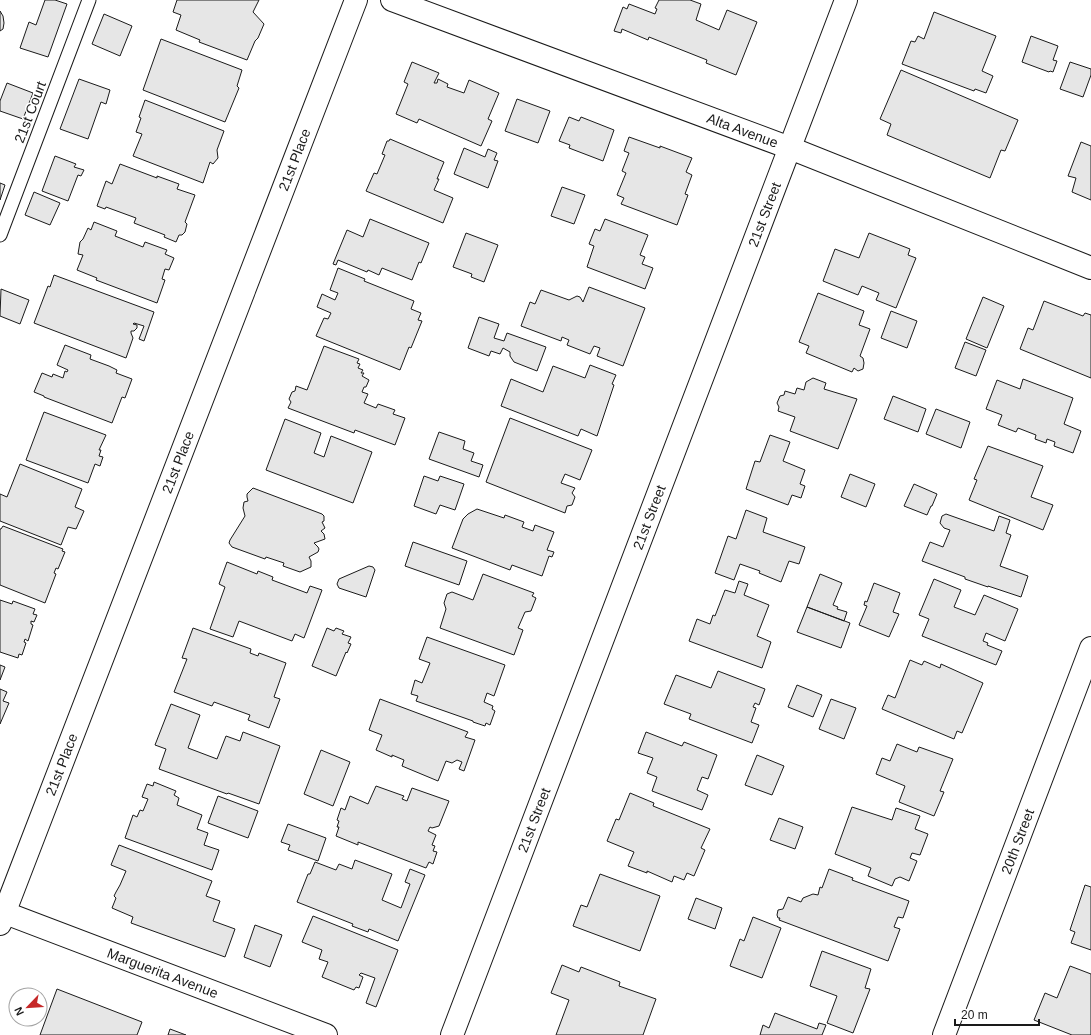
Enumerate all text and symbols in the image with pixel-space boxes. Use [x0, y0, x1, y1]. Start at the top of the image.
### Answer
street label: 21st Court [11, 79, 49, 145]
street label: Alta Avenue [705, 110, 780, 151]
street label: 21st Place [275, 126, 314, 193]
street label: 21st Street [745, 180, 784, 249]
street label: 21st Place [159, 429, 197, 496]
street label: 21st Street [630, 483, 669, 552]
street label: 21st Place [42, 731, 81, 798]
street label: 21st Street [514, 785, 553, 855]
street label: 20th Street [998, 806, 1037, 876]
street label: Marguerita Avenue [105, 945, 221, 1001]
north arrow [8, 987, 48, 1027]
scale bar [955, 1001, 1039, 1027]
text: N [12, 1005, 26, 1017]
text: 20 m [961, 1008, 988, 1022]

